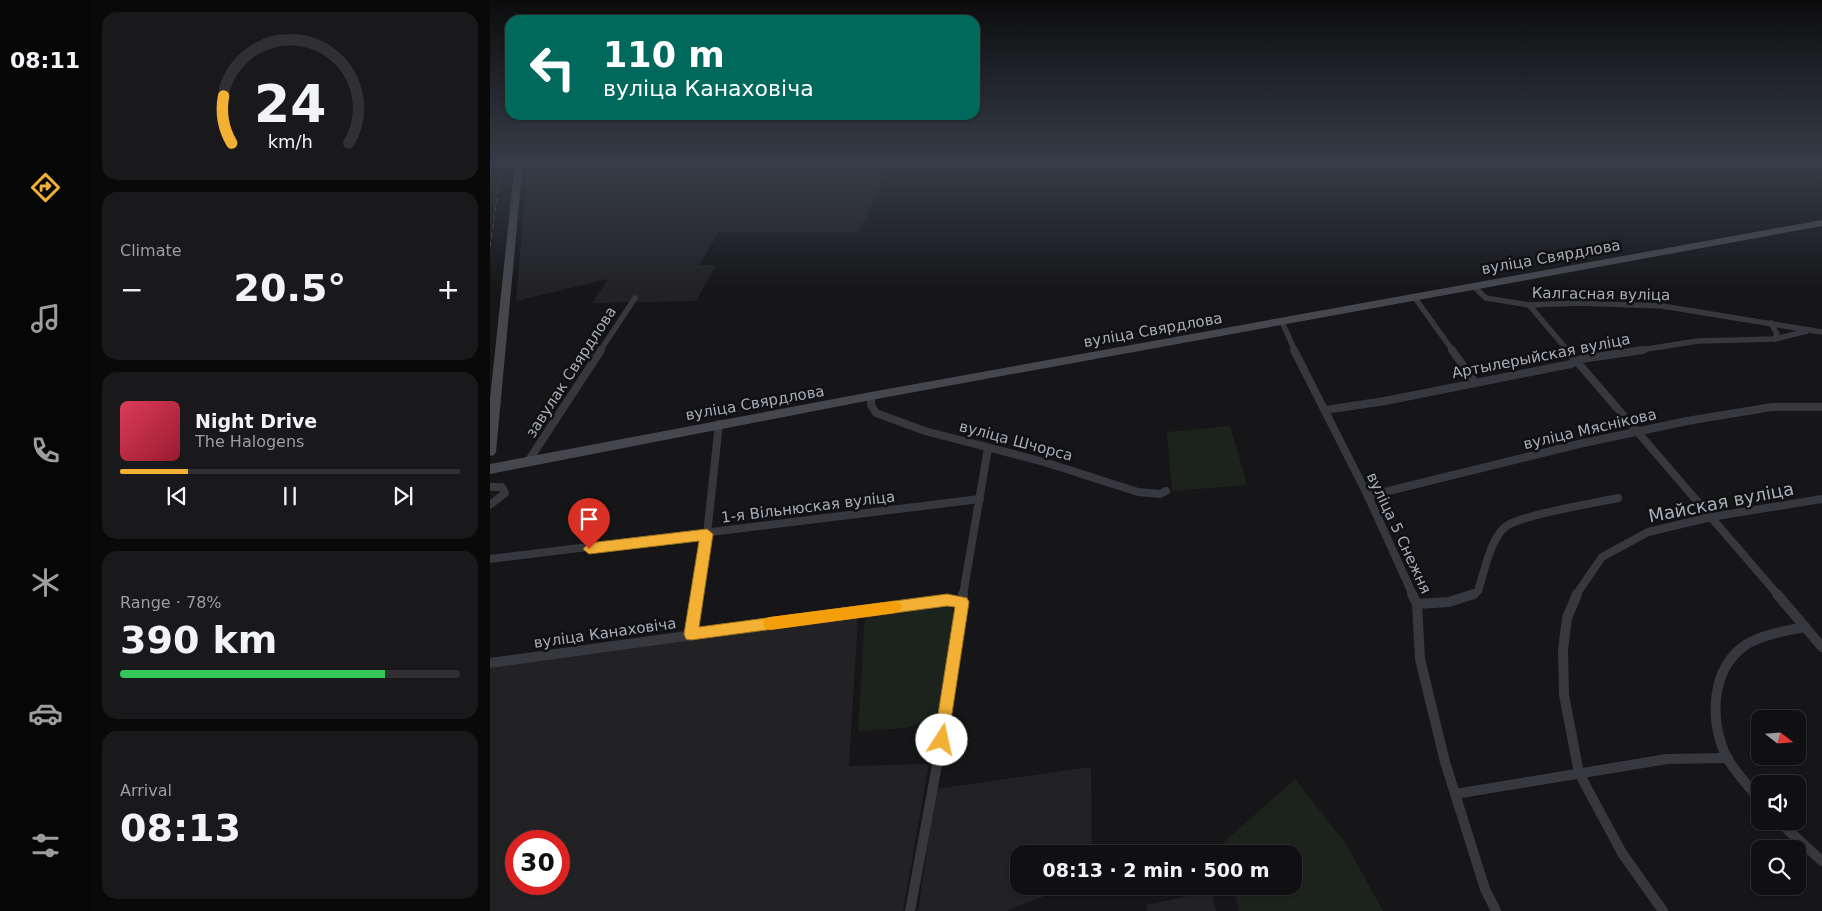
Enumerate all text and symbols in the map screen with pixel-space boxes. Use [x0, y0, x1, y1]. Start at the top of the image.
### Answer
icon: left [520, 35, 585, 100]
text: 110 m [603, 35, 725, 75]
text: 08:11 [10, 48, 80, 73]
text: 24 [254, 74, 326, 134]
text: вуліца Канаховіча [603, 76, 814, 101]
text: km/h [267, 131, 313, 152]
icon: directions [28, 170, 63, 205]
street label: вуліца Свярдлова [1480, 236, 1622, 278]
text: Climate [120, 241, 182, 260]
text: 20.5° [234, 266, 346, 310]
text: − [120, 273, 143, 306]
text: + [437, 273, 460, 306]
street label: Калгасная вуліца [1532, 284, 1670, 304]
icon: music [28, 301, 63, 336]
street label: завулак Свярдлова [522, 303, 620, 441]
street label: вуліца Свярдлова [1082, 309, 1224, 351]
street label: Артылерыйская вуліца [1450, 330, 1632, 382]
street label: вуліца Свярдлова [684, 382, 826, 424]
street label: вуліца Мяснікова [1522, 405, 1658, 453]
text: Night Drive [195, 410, 317, 432]
street label: вуліца Шчорса [957, 417, 1075, 465]
text: The Halogens [195, 432, 304, 451]
icon: phone [28, 433, 63, 468]
street label: вуліца 5 Снежня [1363, 469, 1435, 597]
street label: Майская вуліца [1647, 478, 1795, 526]
icon: previous [163, 482, 191, 510]
icon: pause [276, 482, 304, 510]
icon: next [389, 482, 417, 510]
street label: 1-я Вільнюская вуліца [720, 487, 896, 527]
pin [568, 498, 610, 549]
icon: arrive [575, 505, 603, 533]
icon: climate [28, 565, 63, 600]
text: Range · 78% [120, 593, 222, 612]
street label: вуліца Канаховіча [533, 614, 677, 652]
text: 390 km [120, 618, 277, 662]
icon: car [28, 696, 63, 731]
north arrow [1751, 710, 1806, 765]
map controls [1751, 710, 1806, 895]
position arrow [915, 713, 967, 765]
button: sound [1751, 775, 1806, 830]
text: Arrival [120, 781, 172, 800]
text: 08:13 [120, 806, 241, 850]
icon: filters [28, 828, 63, 863]
speed limit sign: 30 [505, 830, 570, 895]
button: search [1751, 840, 1806, 895]
text: 08:13 · 2 min · 500 m [1042, 859, 1270, 881]

